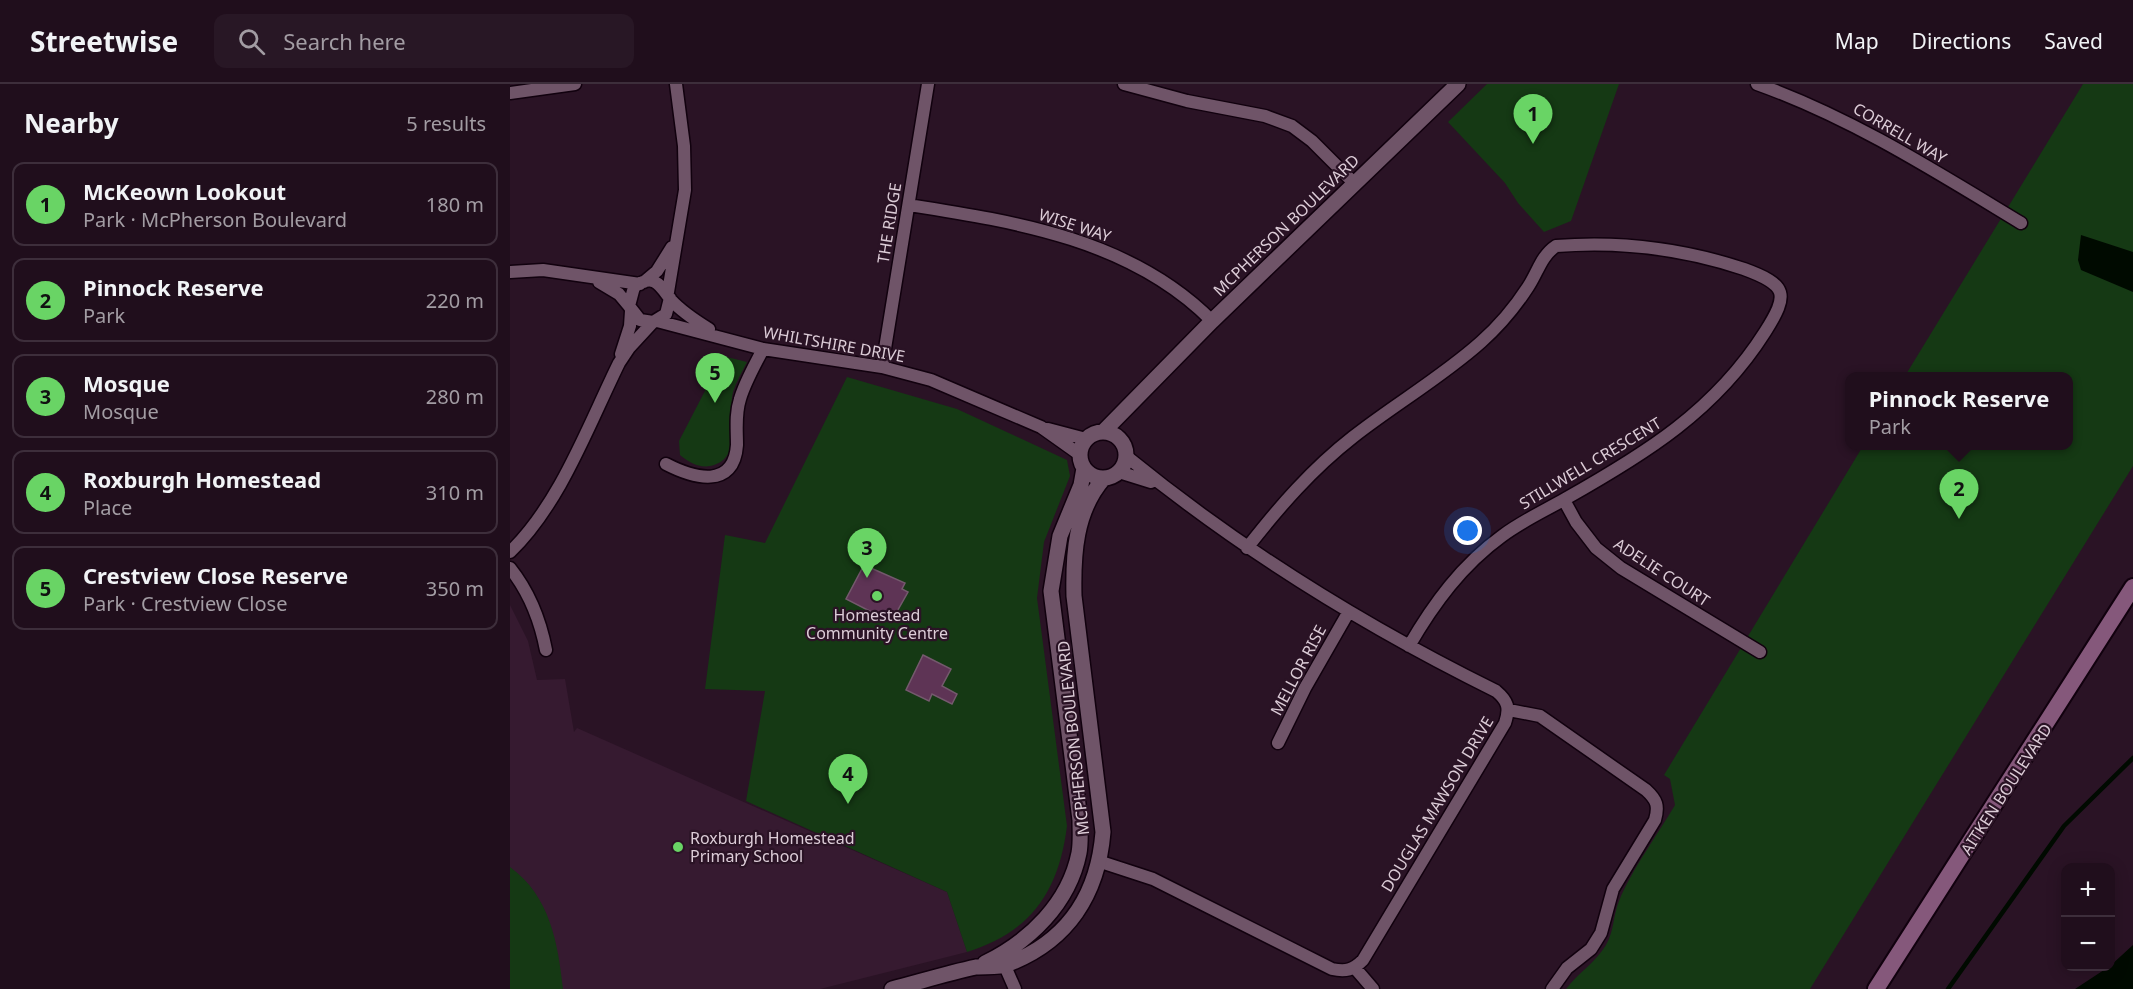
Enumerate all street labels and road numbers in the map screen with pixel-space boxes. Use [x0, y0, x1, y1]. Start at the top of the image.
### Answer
street label: CORRELL WAY [1849, 97, 1952, 169]
street label: MCPHERSON BOULEVARD [1208, 149, 1364, 301]
street label: THE RIDGE [872, 181, 906, 265]
street label: WISE WAY [1036, 203, 1115, 247]
street label: WHILTSHIRE DRIVE [761, 321, 907, 367]
street label: STILLWELL CRESCENT [1515, 412, 1665, 514]
street label: ADELIE COURT [1610, 533, 1714, 611]
street label: MELLOR RISE [1265, 621, 1331, 719]
street label: MCPHERSON BOULEVARD [1052, 640, 1094, 836]
street label: DOUGLAS MAWSON DRIVE [1376, 712, 1498, 896]
street label: AITKEN BOULEVARD [1955, 719, 2057, 859]

